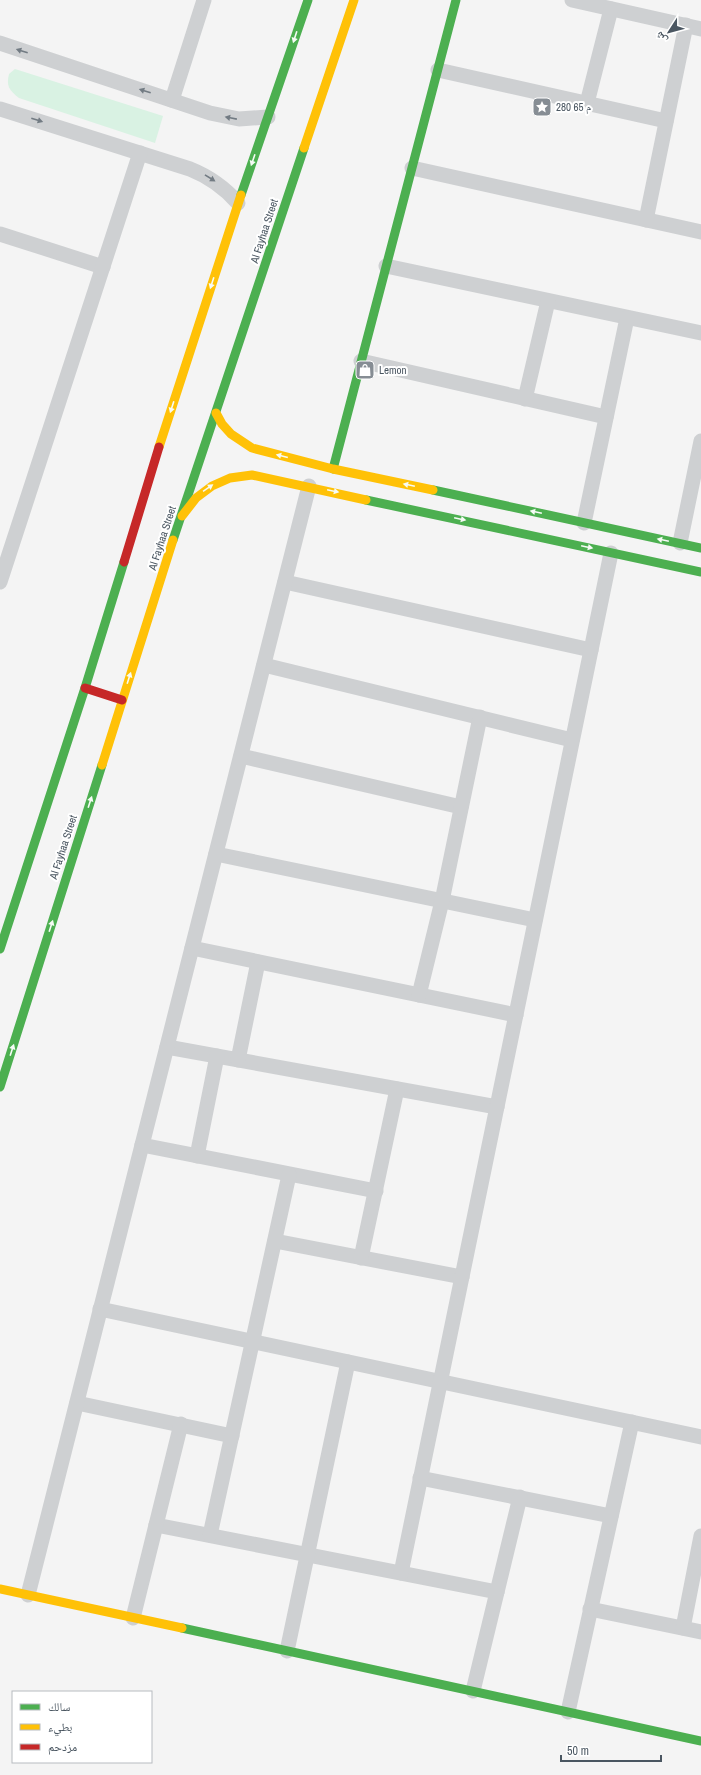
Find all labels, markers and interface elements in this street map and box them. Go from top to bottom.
north arrow [649,12,689,52]
text: ش [652,28,671,47]
one-way arrow [292,31,298,43]
one-way arrow [15,47,27,53]
one-way arrow [139,88,151,94]
place icon: 280 م 65 [531,96,553,118]
place label: 280 م 65 [556,100,592,114]
one-way arrow [225,115,237,121]
one-way arrow [31,118,43,124]
one-way arrow [250,154,256,166]
one-way arrow [205,175,216,182]
street label: Al Fayhaa Street [247,197,281,266]
one-way arrow [209,278,215,290]
shop icon: Lemon [354,359,376,381]
place label: Lemon [379,363,407,377]
one-way arrow [169,401,175,413]
one-way arrow [276,453,288,459]
one-way arrow [403,481,415,487]
one-way arrow [203,484,213,492]
one-way arrow [327,489,340,495]
street label: Al Fayhaa Street [145,504,179,573]
one-way arrow [530,509,542,515]
one-way arrow [454,517,466,523]
one-way arrow [657,536,669,542]
one-way arrow [581,545,593,551]
one-way arrow [127,672,133,684]
one-way arrow [87,796,93,808]
street label: Al Fayhaa Street [46,813,80,882]
one-way arrow [48,919,54,931]
one-way arrow [9,1043,15,1055]
legend [12,1691,152,1763]
text: سالك [48,1699,70,1715]
text: بطيء [48,1719,72,1737]
scale bar [561,1737,661,1763]
text: مزدحم [48,1739,77,1755]
text: 50 m [567,1743,589,1759]

